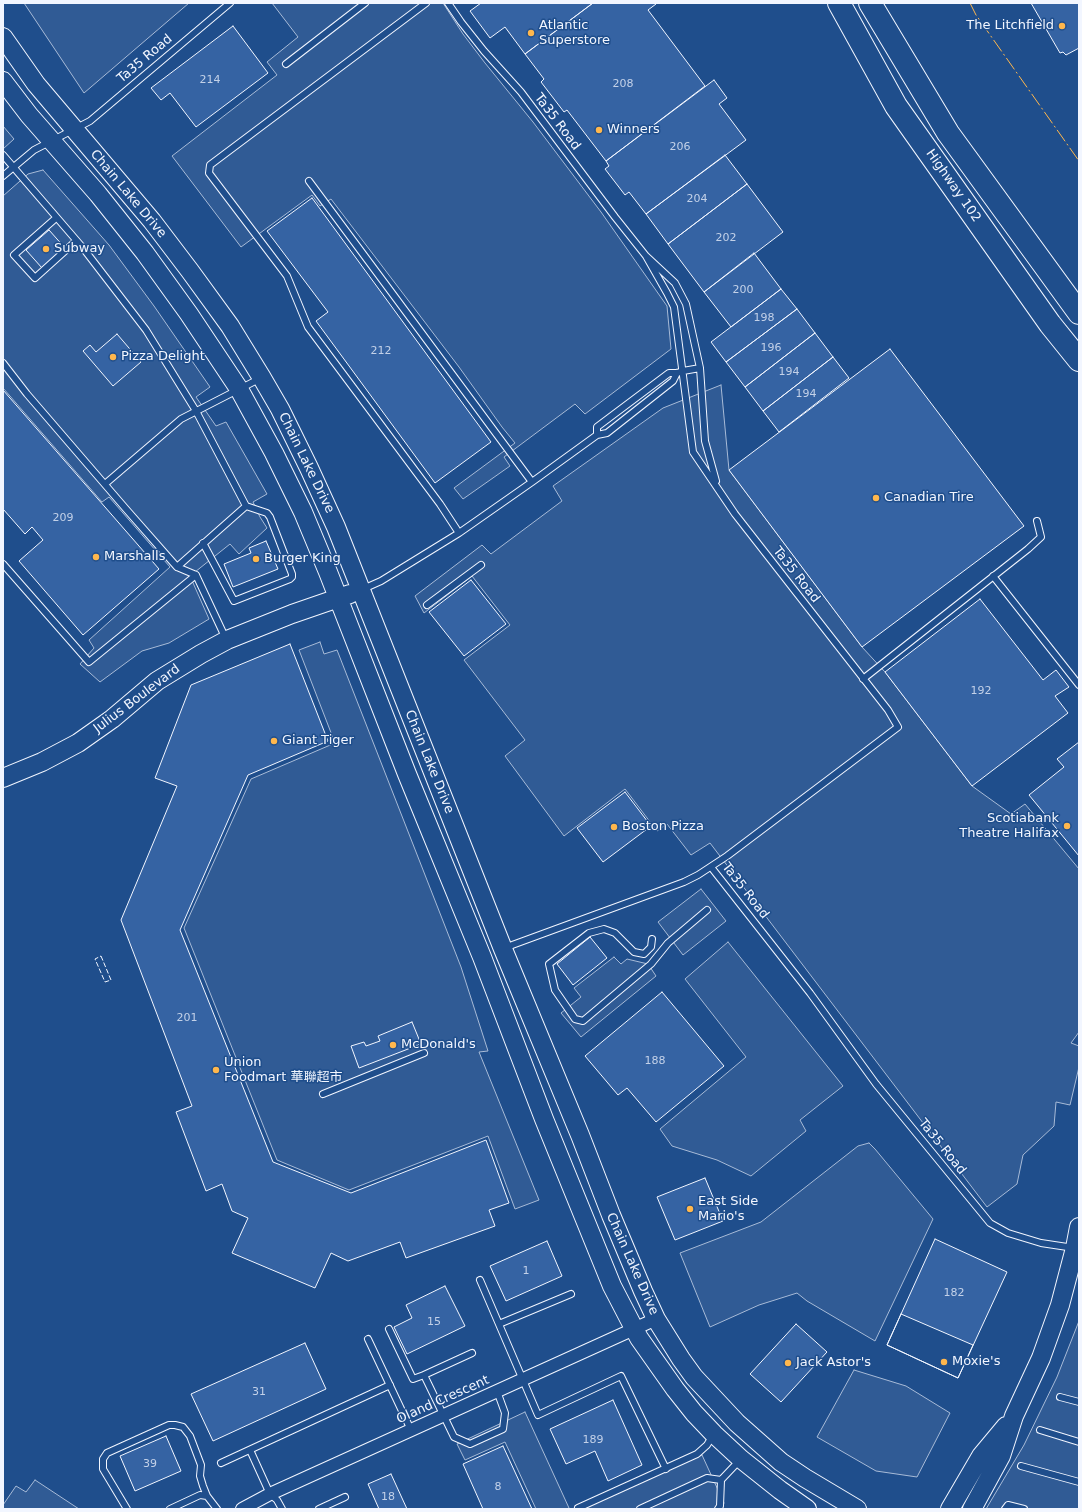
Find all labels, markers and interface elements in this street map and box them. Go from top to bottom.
place label: Atlantic Superstore [539,18,610,49]
place label: The Litchfield [966,18,1054,34]
marker: The Litchfield [1057,21,1067,31]
marker: Atlantic Superstore [526,28,536,38]
street label: Ta35 Road [114,31,176,87]
house number: 214 [200,73,220,87]
house number: 208 [613,77,633,91]
street label: Ta35 Road [531,91,583,153]
place label: Winners [607,122,660,138]
marker: Winners [594,125,604,135]
house number: 206 [670,140,690,154]
street label: Chain Lake Drive [87,147,169,241]
street label: Highway 102 [922,147,984,225]
house number: 204 [687,192,707,206]
house number: 202 [716,231,736,245]
place label: Subway [54,241,105,257]
marker: Subway [41,244,51,254]
house number: 200 [733,283,753,297]
house number: 198 [754,311,774,325]
house number: 196 [761,341,781,355]
house number: 212 [371,344,391,358]
place label: Pizza Delight [121,349,205,365]
marker: Pizza Delight [108,352,118,362]
house number: 194 [779,365,799,379]
house number: 194 [796,387,816,401]
street label: Chain Lake Drive [275,410,337,516]
place label: Canadian Tire [884,490,974,506]
marker: Canadian Tire [871,493,881,503]
house number: 209 [53,511,73,525]
street label: Ta35 Road [769,544,823,606]
place label: Marshalls [104,549,166,565]
place label: Burger King [264,551,341,567]
marker: Marshalls [91,552,101,562]
marker: Burger King [251,554,261,564]
street label: Julius Boulevard [91,661,183,737]
house number: 192 [971,684,991,698]
street label: Chain Lake Drive [401,708,457,816]
place label: Giant Tiger [282,733,354,749]
marker: Giant Tiger [269,736,279,746]
place label: Scotiabank Theatre Halifax [959,811,1059,842]
place label: Boston Pizza [622,819,704,835]
marker: Scotiabank Theatre Halifax [1062,821,1072,831]
marker: Boston Pizza [609,822,619,832]
street label: Ta35 Road [718,860,772,922]
house number: 201 [177,1011,197,1025]
place label: McDonald's [401,1037,476,1053]
marker: McDonald's [388,1040,398,1050]
house number: 188 [645,1054,665,1068]
place label: Union Foodmart 華聯超市 [224,1055,342,1086]
marker: Union Foodmart 華聯超市 [211,1065,221,1075]
street label: Ta35 Road [915,1116,969,1178]
place label: East Side Mario's [698,1194,758,1225]
marker: East Side Mario's [685,1204,695,1214]
street label: Chain Lake Drive [602,1210,662,1318]
house number: 1 [523,1264,529,1278]
house number: 182 [944,1286,964,1300]
house number: 15 [427,1315,441,1329]
place label: Moxie's [952,1354,1000,1370]
place label: Jack Astor's [796,1355,871,1371]
marker: Moxie's [939,1357,949,1367]
marker: Jack Astor's [783,1358,793,1368]
street label: Oland Crescent [394,1373,492,1427]
house number: 31 [252,1385,266,1399]
house number: 189 [583,1433,603,1447]
house number: 39 [143,1457,157,1471]
house number: 8 [495,1480,501,1494]
house number: 18 [381,1490,395,1504]

